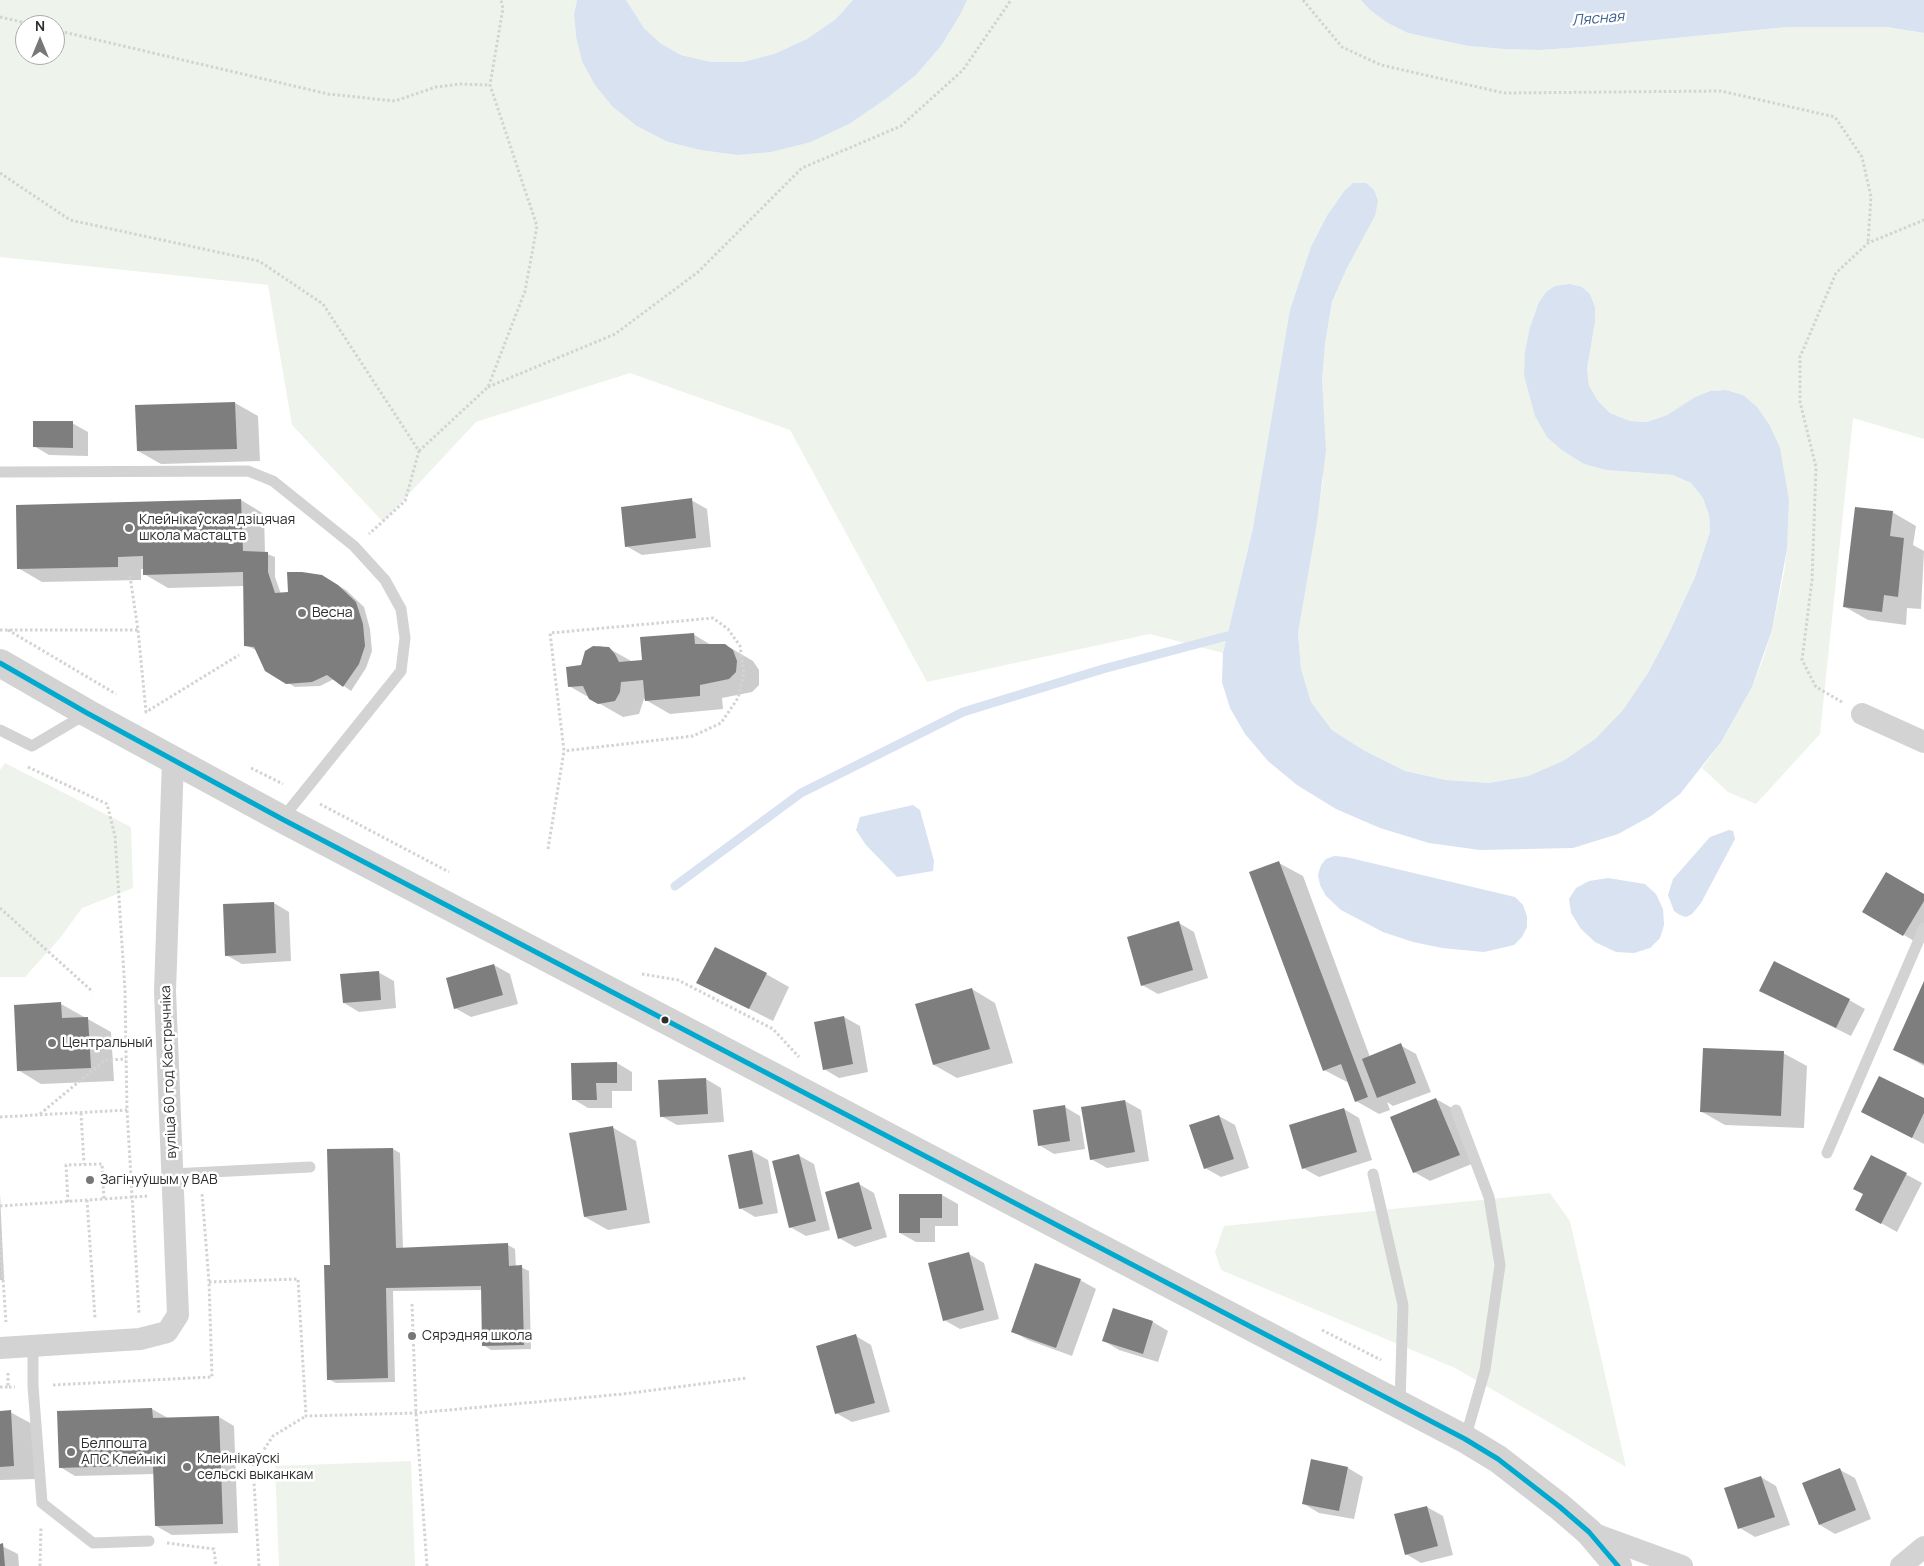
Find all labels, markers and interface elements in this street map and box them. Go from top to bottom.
water label: Лясная [1571,8,1625,30]
north arrow [15,15,65,65]
text: N [35,16,45,35]
place label: Клейнікаўская дзіцячая школа мастацтв [139,512,295,544]
marker: Клейнікаўская дзіцячая школа мастацтв [123,522,135,534]
place label: Весна [312,605,353,621]
marker: Весна [296,607,308,619]
street label: вуліца 60 год Кастрычніка [158,985,180,1159]
unlabelled marker [660,1015,670,1025]
place label: Центральный [62,1035,153,1051]
marker: Центральный [46,1037,58,1049]
place label: Загінуўшым у ВАВ [100,1172,218,1188]
marker: Загінуўшым у ВАВ [84,1174,96,1186]
place label: Сярэдняя школа [422,1328,532,1344]
marker: Сярэдняя школа [406,1330,418,1342]
place label: Белпошта АПС Клейнікі [81,1436,166,1468]
marker: Белпошта АПС Клейнікі [65,1446,77,1458]
place label: Клейнікаўскі сельскі выканкам [197,1451,314,1484]
marker: Клейнікаўскі сельскі выканкам [181,1461,193,1473]

